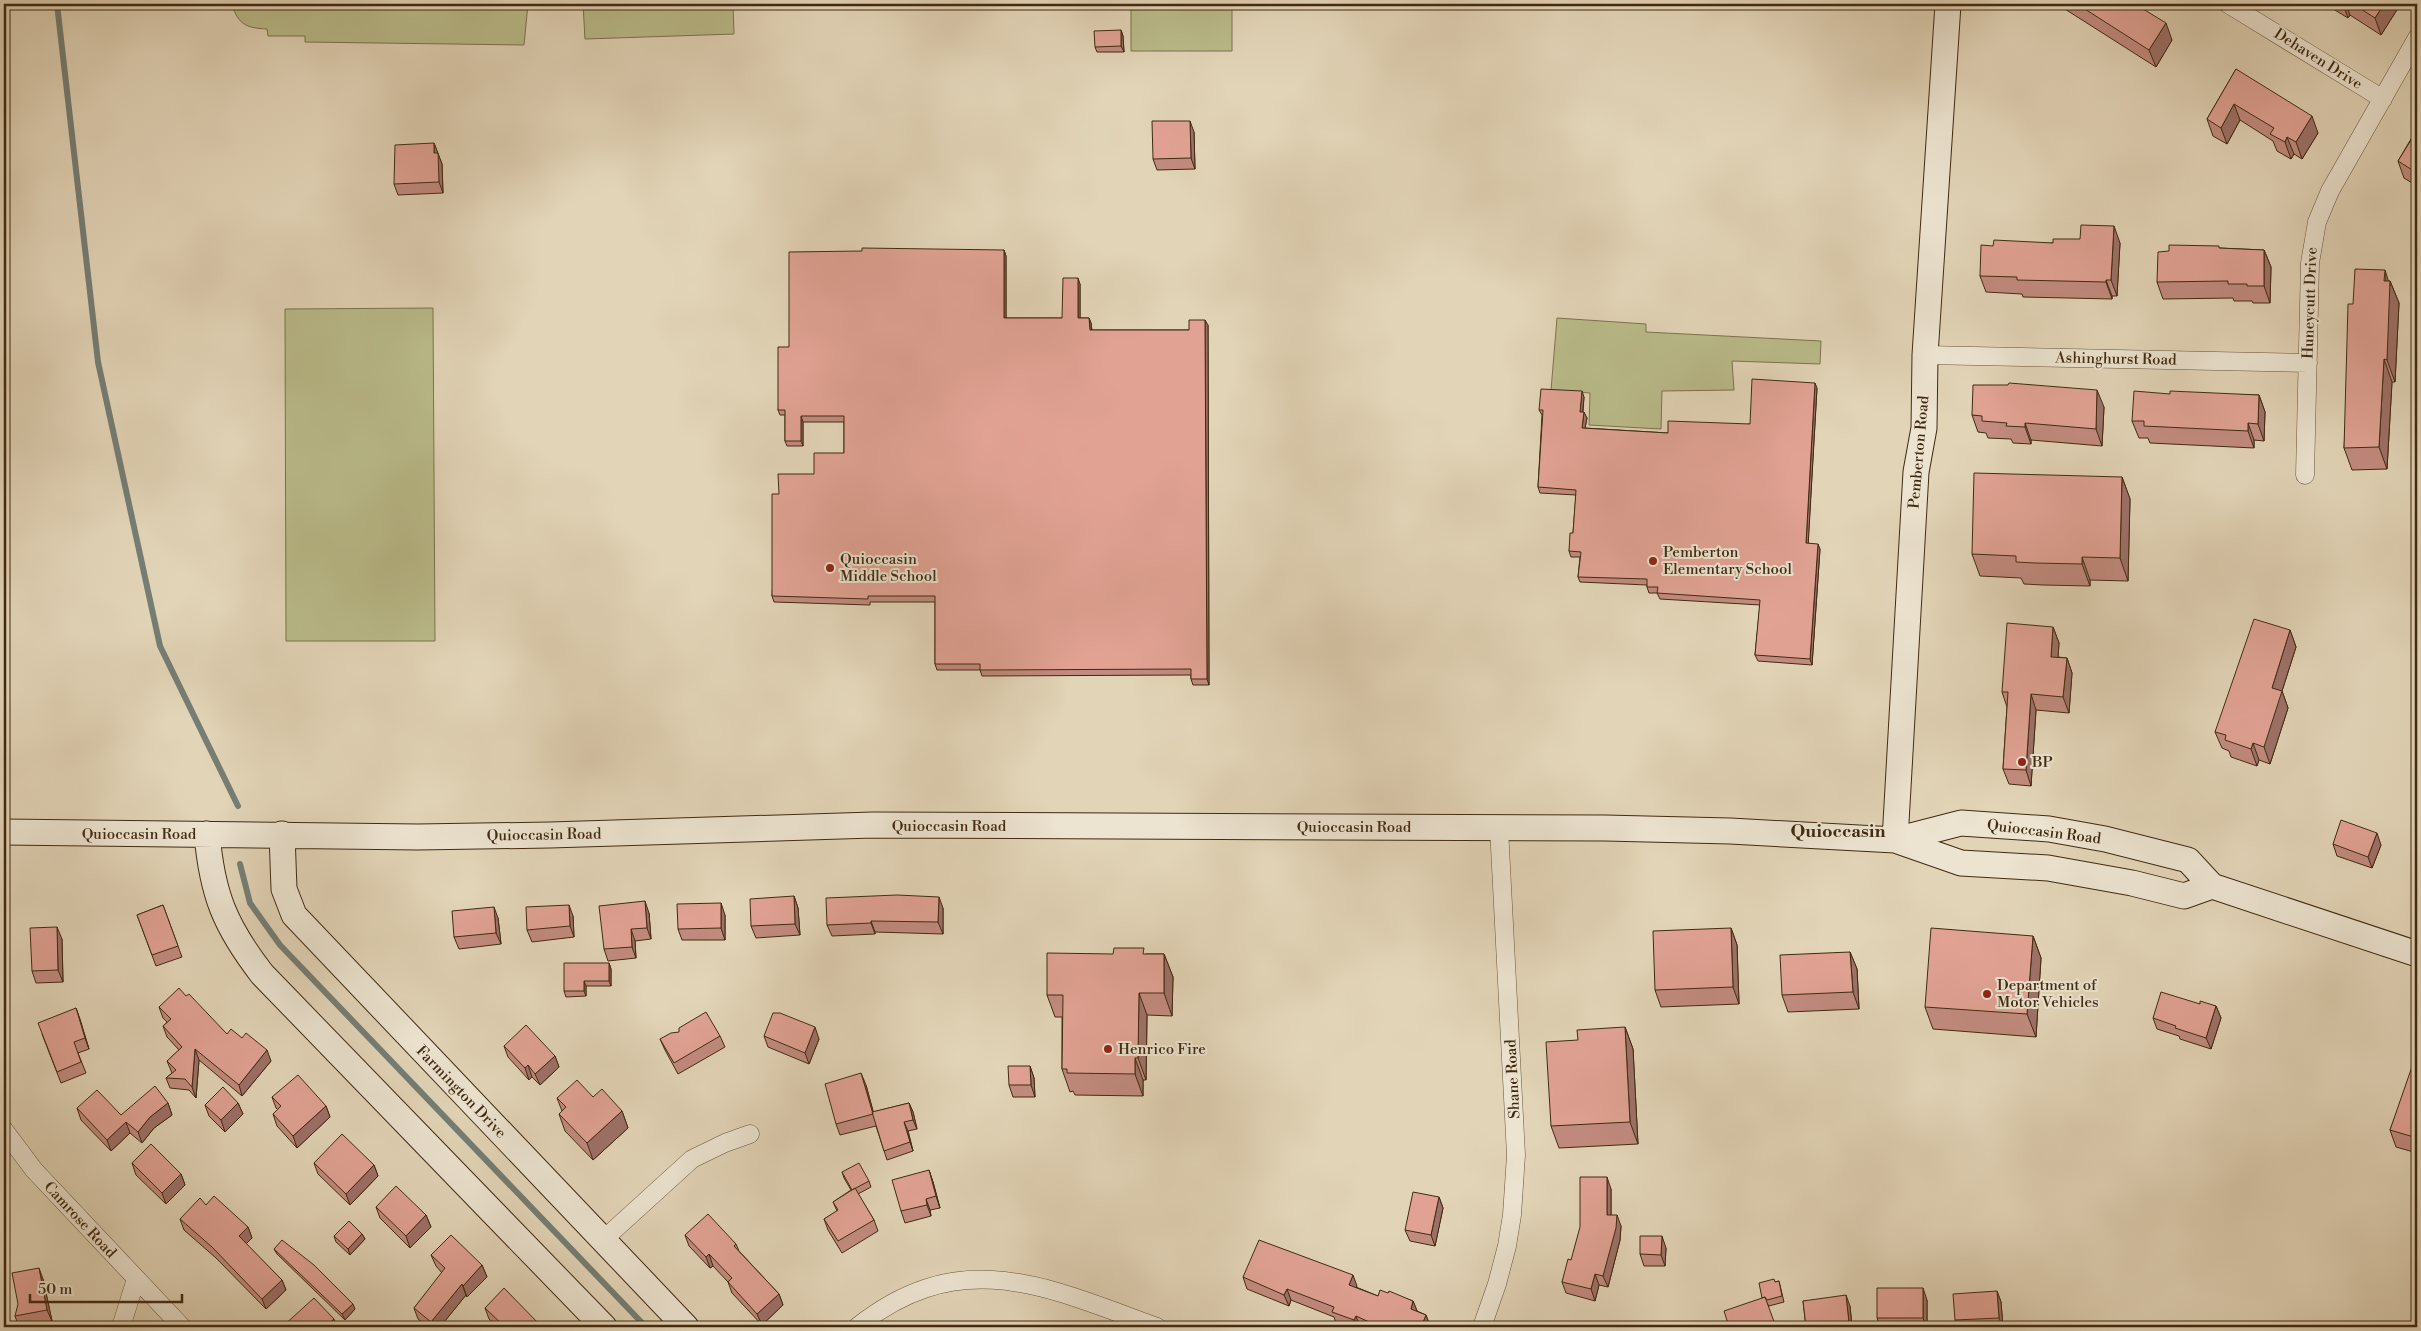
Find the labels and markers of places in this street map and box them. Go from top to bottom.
place label: Pemberton Elementary School [1663,543,1792,579]
place label: Quioccasin Middle School [840,550,937,586]
marker: Pemberton Elementary School [1647,555,1659,567]
marker: Quioccasin Middle School [824,562,836,574]
place label: BP [2031,753,2053,772]
marker: BP [2016,756,2028,768]
place label: Department of Motor Vehicles [1997,976,2099,1012]
marker: Department of Motor Vehicles [1981,988,1993,1000]
place label: Henrico Fire [1118,1040,1206,1059]
marker: Henrico Fire [1102,1043,1114,1055]

